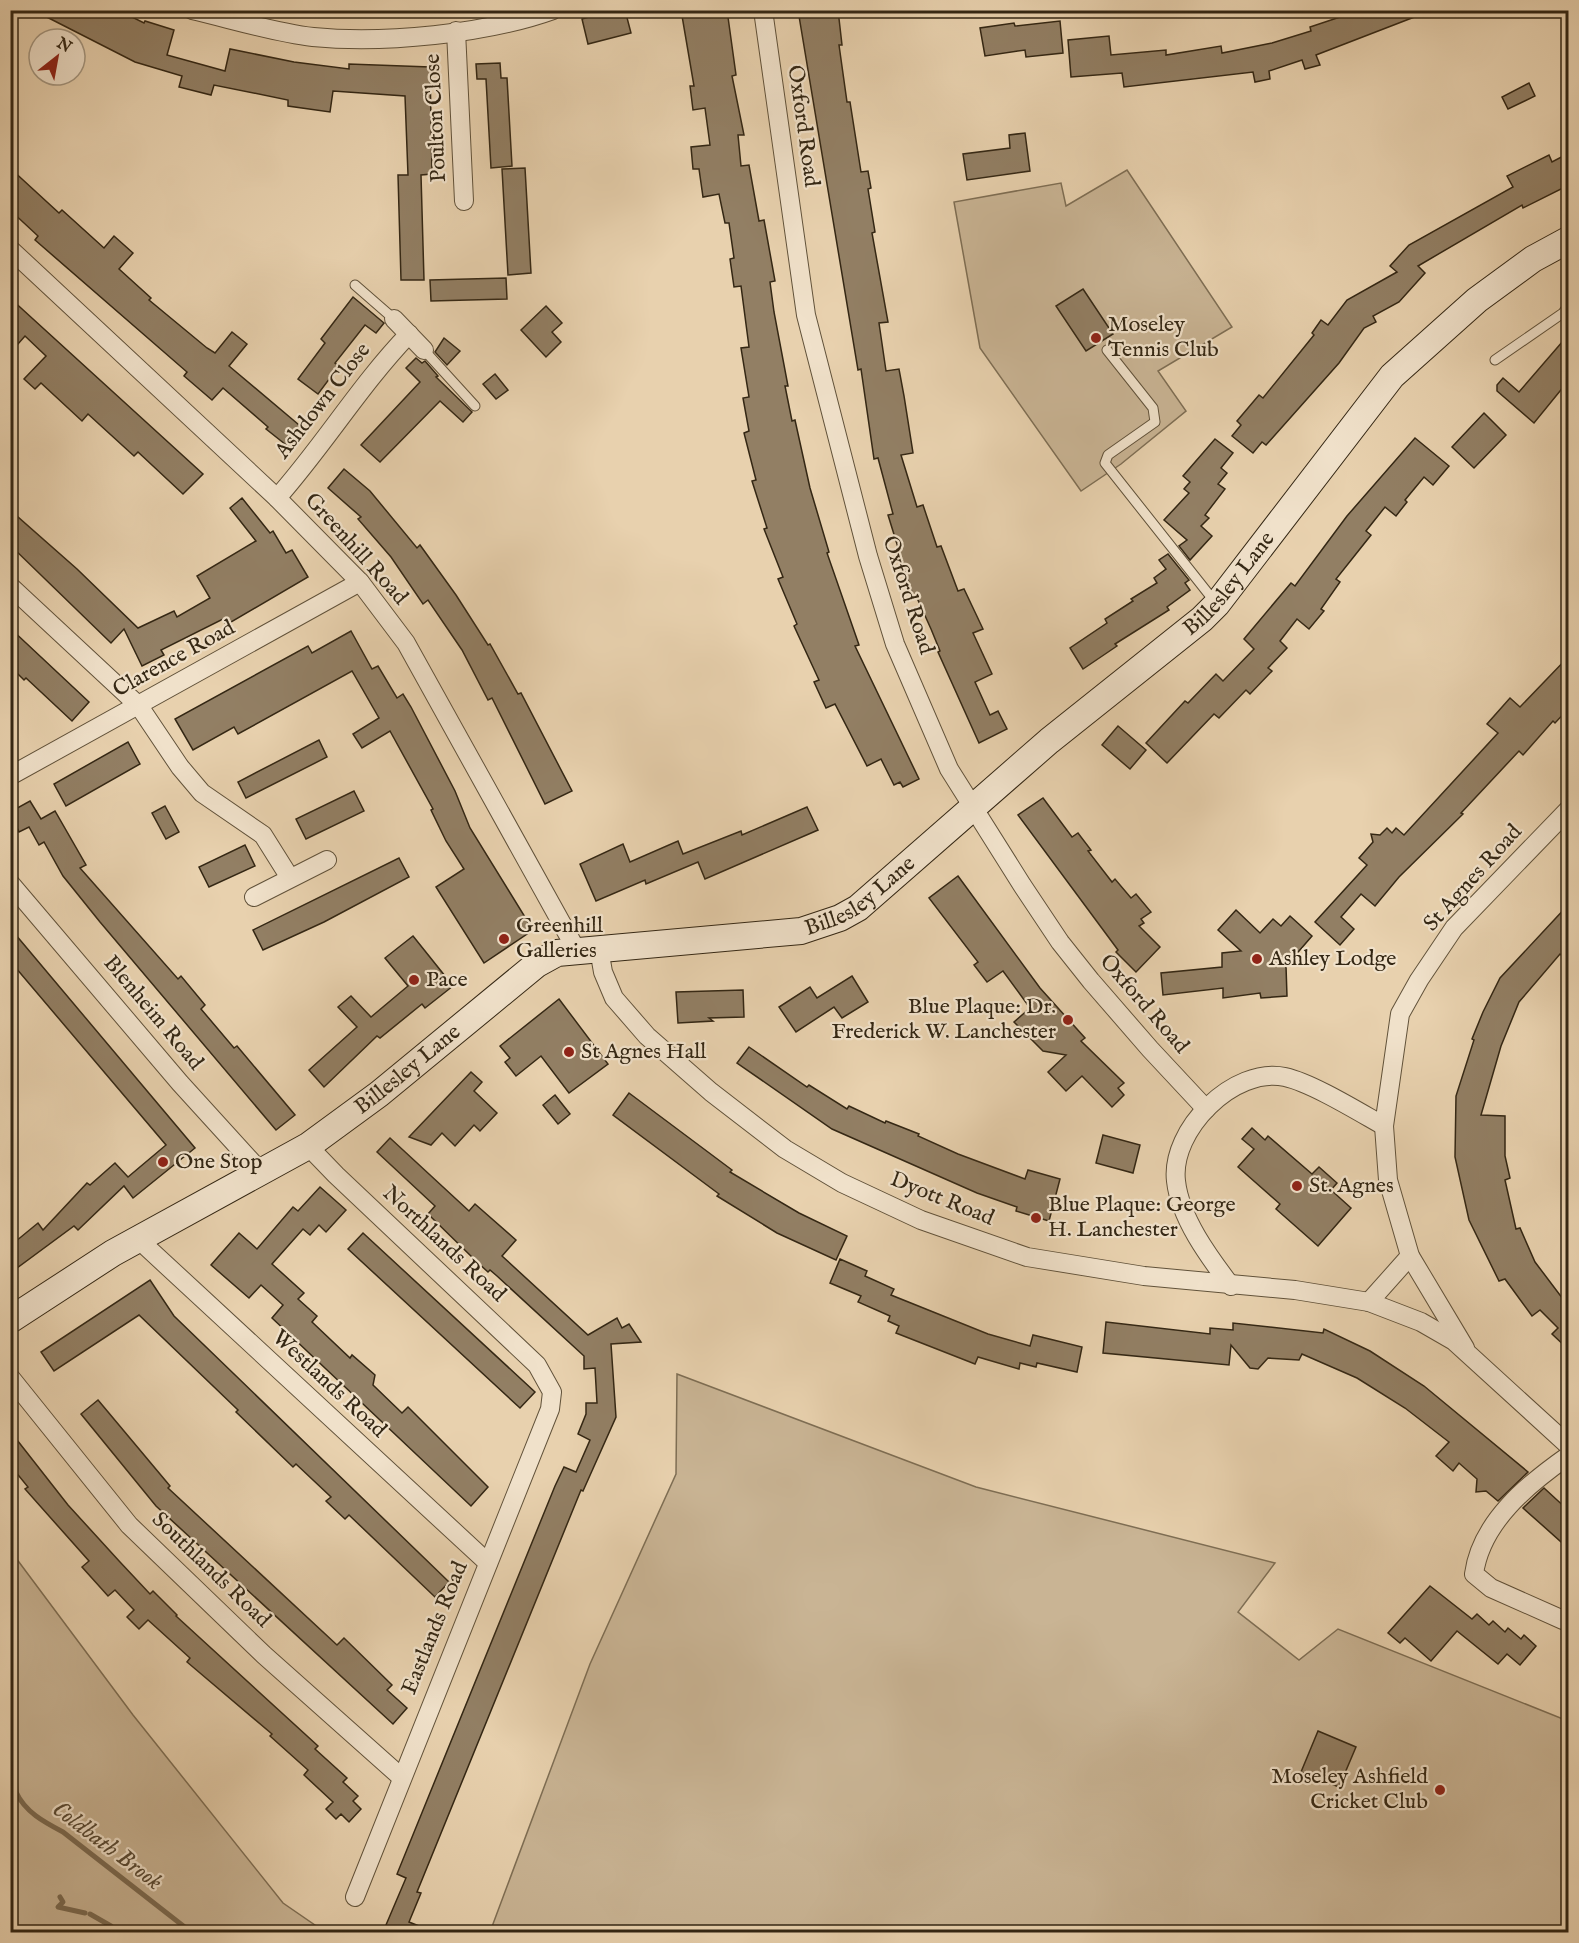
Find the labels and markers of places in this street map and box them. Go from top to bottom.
place label: Moseley Tennis Club [1108,311,1219,364]
marker: Moseley Tennis Club [1089,331,1103,345]
place label: Greenhill Galleries [516,912,603,965]
marker: Greenhill Galleries [497,932,511,946]
place label: Ashley Lodge [1268,945,1396,973]
marker: Ashley Lodge [1250,952,1264,966]
place label: Pace [426,966,468,994]
marker: Pace [407,973,421,987]
place label: Blue Plaque: Dr. Frederick W. Lanchester [832,993,1056,1046]
marker: Blue Plaque: Dr. Frederick W. Lanchester [1061,1013,1075,1027]
place label: St Agnes Hall [581,1038,706,1066]
marker: St Agnes Hall [562,1045,576,1059]
place label: One Stop [175,1148,262,1176]
marker: One Stop [156,1155,170,1169]
place label: St. Agnes [1309,1172,1394,1200]
marker: St. Agnes [1290,1179,1304,1193]
place label: Blue Plaque: George H. Lanchester [1048,1191,1236,1244]
marker: Blue Plaque: George H. Lanchester [1029,1211,1043,1225]
place label: Moseley Ashfield Cricket Club [1271,1763,1428,1816]
marker: Moseley Ashfield Cricket Club [1433,1783,1447,1797]

